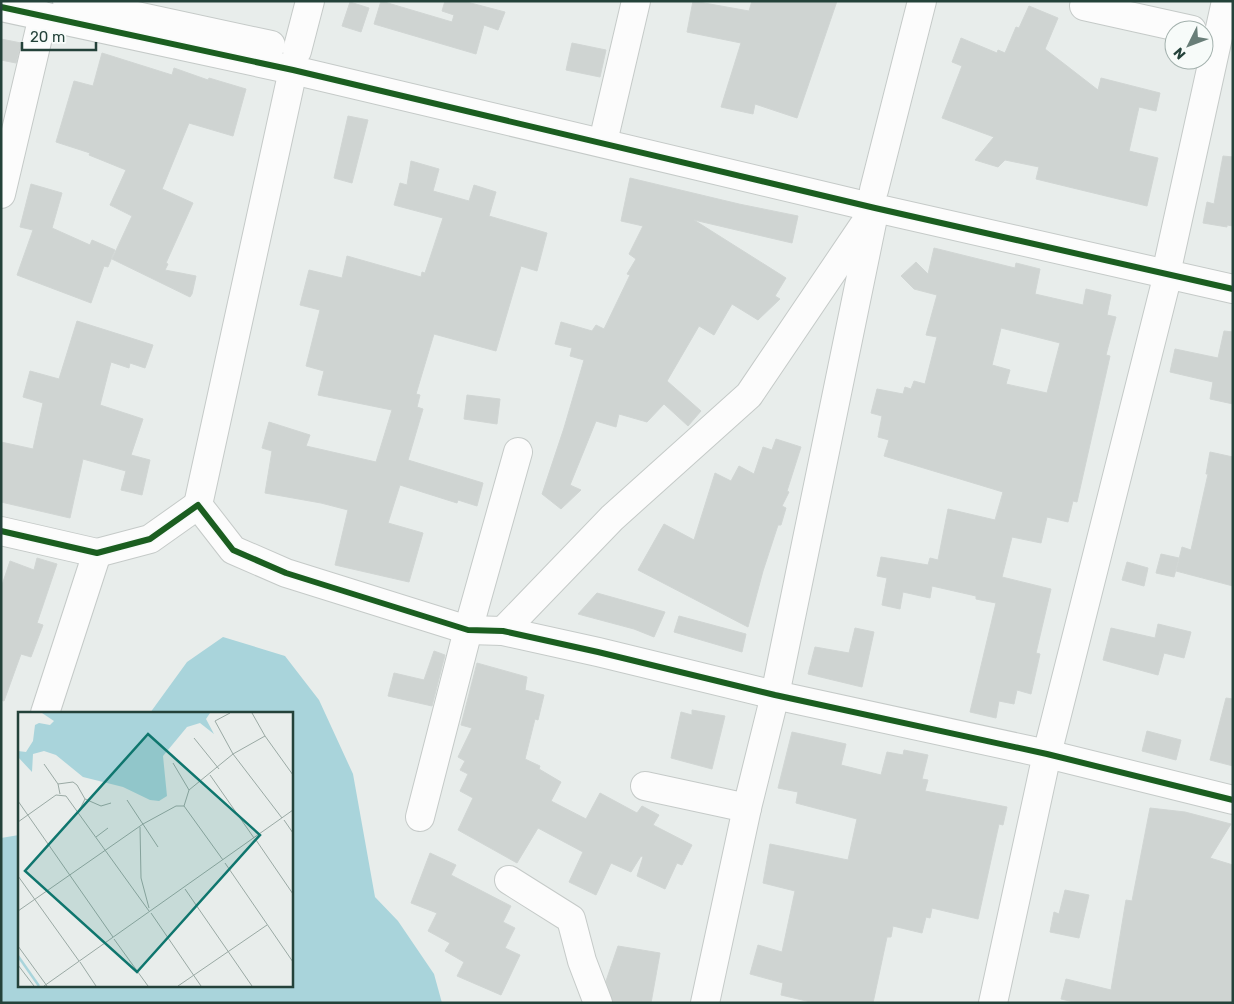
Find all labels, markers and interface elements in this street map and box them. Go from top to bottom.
scale bar [22,20,96,52]
north arrow [1164,20,1214,70]
text: 20 m [30,28,65,46]
text: N [1170,44,1189,63]
inset map [18,712,292,986]

